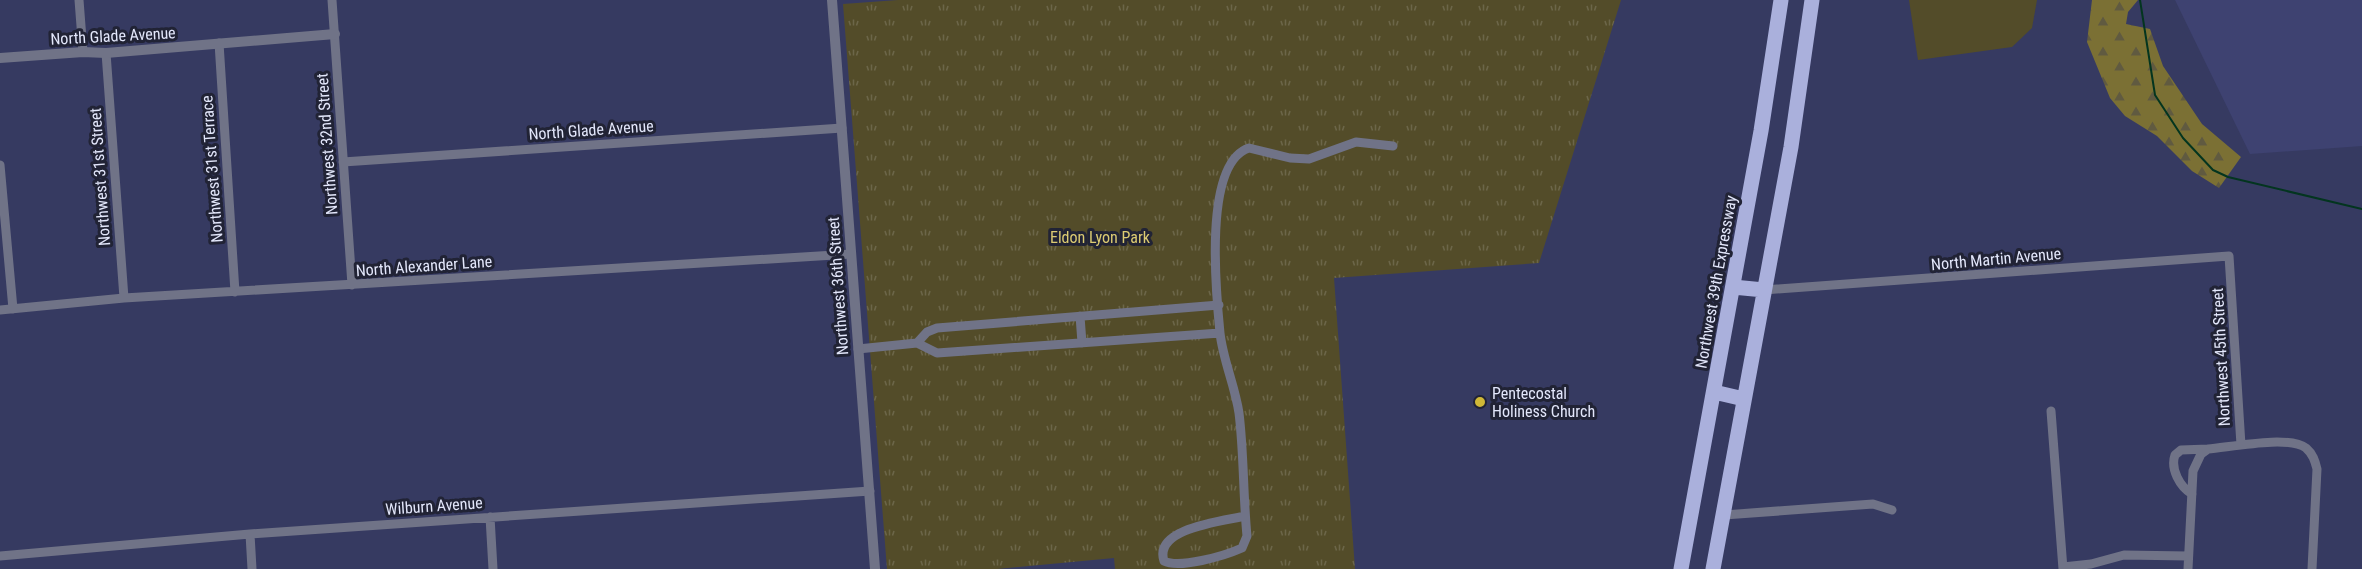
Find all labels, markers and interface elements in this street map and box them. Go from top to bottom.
street label: North Glade Avenue [50,23,176,49]
street label: Northwest 32nd Street [313,72,341,215]
street label: Northwest 31st Terrace [197,95,227,243]
street label: Northwest 31st Street [86,107,114,247]
street label: North Glade Avenue [528,116,654,144]
street label: Northwest 39th Expressway [1691,194,1741,370]
street label: Northwest 36th Street [824,216,852,356]
park label: Eldon Lyon Park [1050,228,1151,247]
street label: North Martin Avenue [1930,244,2062,274]
street label: North Alexander Lane [355,252,493,280]
street label: Northwest 45th Street [2208,287,2234,427]
place label: Pentecostal Holiness Church [1492,384,1595,421]
marker: Pentecostal Holiness Church [1473,395,1487,409]
street label: Wilburn Avenue [385,493,483,519]

